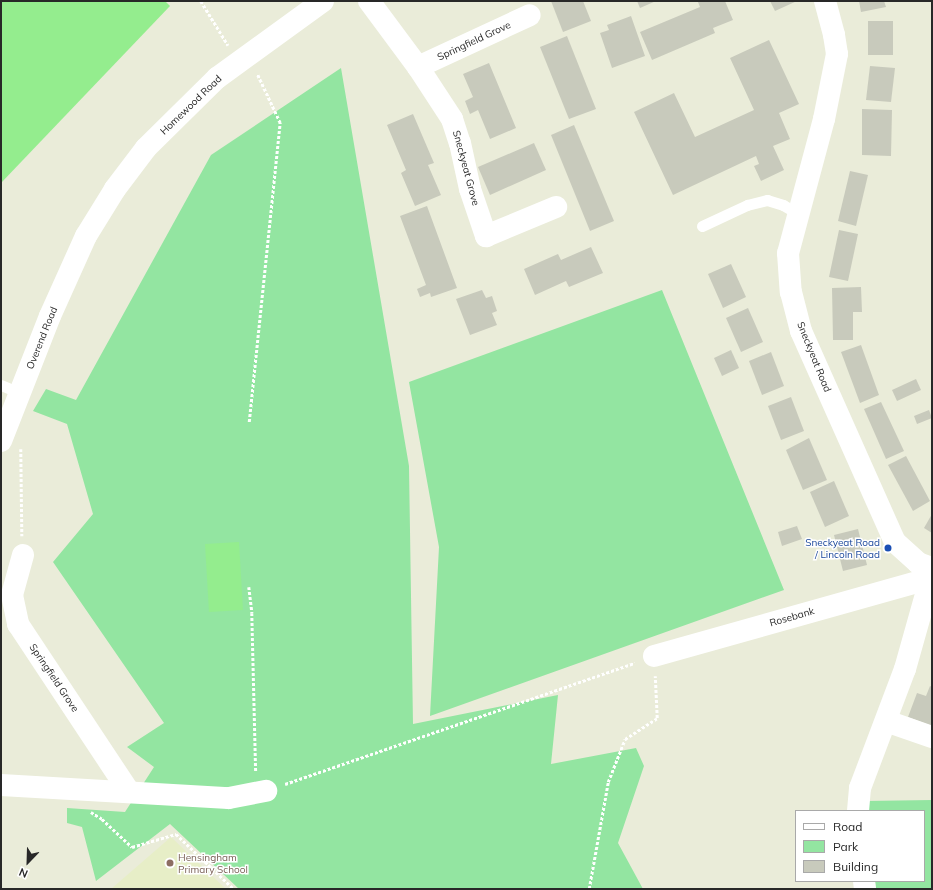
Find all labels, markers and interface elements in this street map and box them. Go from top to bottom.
street label: Springfield Grove [435,19,513,63]
street label: Homewood Road [158,73,224,137]
street label: Sneckyeat Grove [450,129,482,207]
street label: Overend Road [24,305,60,371]
street label: Sneckyeat Road [794,320,834,394]
place label: Sneckyeat Road / Lincoln Road [805,536,880,560]
marker: Sneckyeat Road / Lincoln Road [883,543,893,553]
street label: Rosebank [768,605,816,629]
street label: Springfield Grove [27,642,81,714]
legend [795,810,925,882]
text: Road [833,819,862,834]
text: Park [833,839,858,854]
north arrow [8,842,48,882]
place label: Hensingham Primary School [178,851,248,874]
marker: Hensingham Primary School [165,858,175,868]
text: Building [833,859,878,874]
text: N [17,865,30,881]

